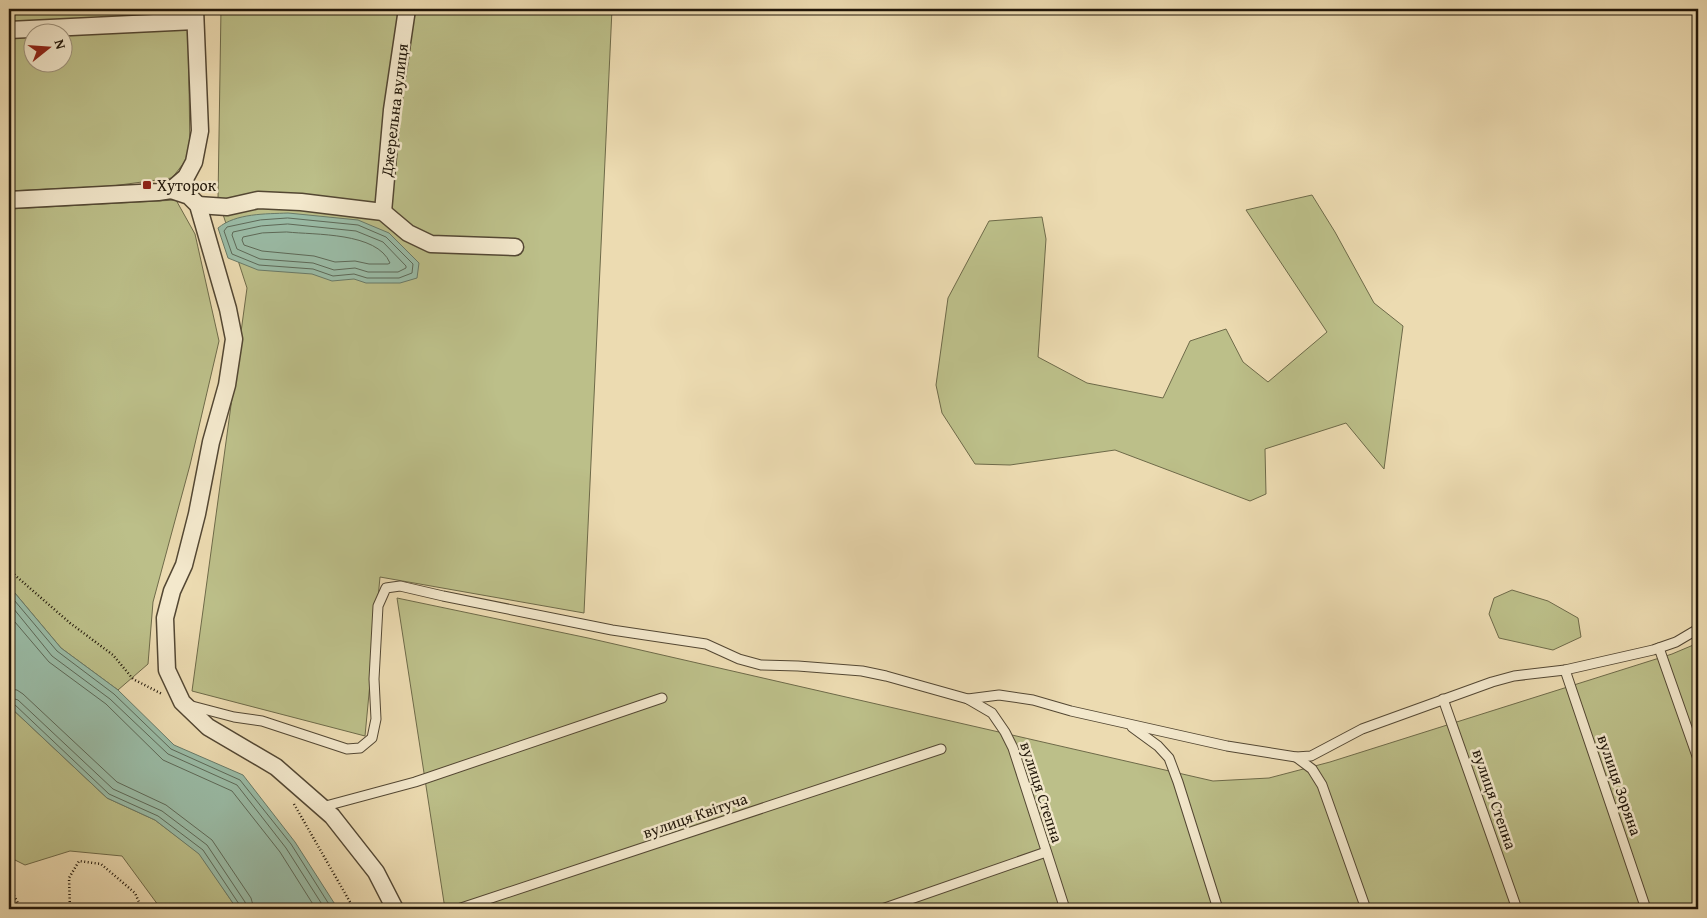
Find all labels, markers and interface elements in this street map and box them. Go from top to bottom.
north arrow [22,22,72,72]
text: N [50,37,72,52]
street label: Джерельна вулиця [374,42,414,179]
place label: Хуторок [157,173,217,197]
marker: Хуторок [141,179,153,191]
street label: вулиця Зоряна [1592,731,1649,839]
street label: вулиця Степна [1014,738,1070,846]
street label: вулиця Степна [1467,746,1524,853]
street label: вулиця Квітуча [639,786,751,844]

